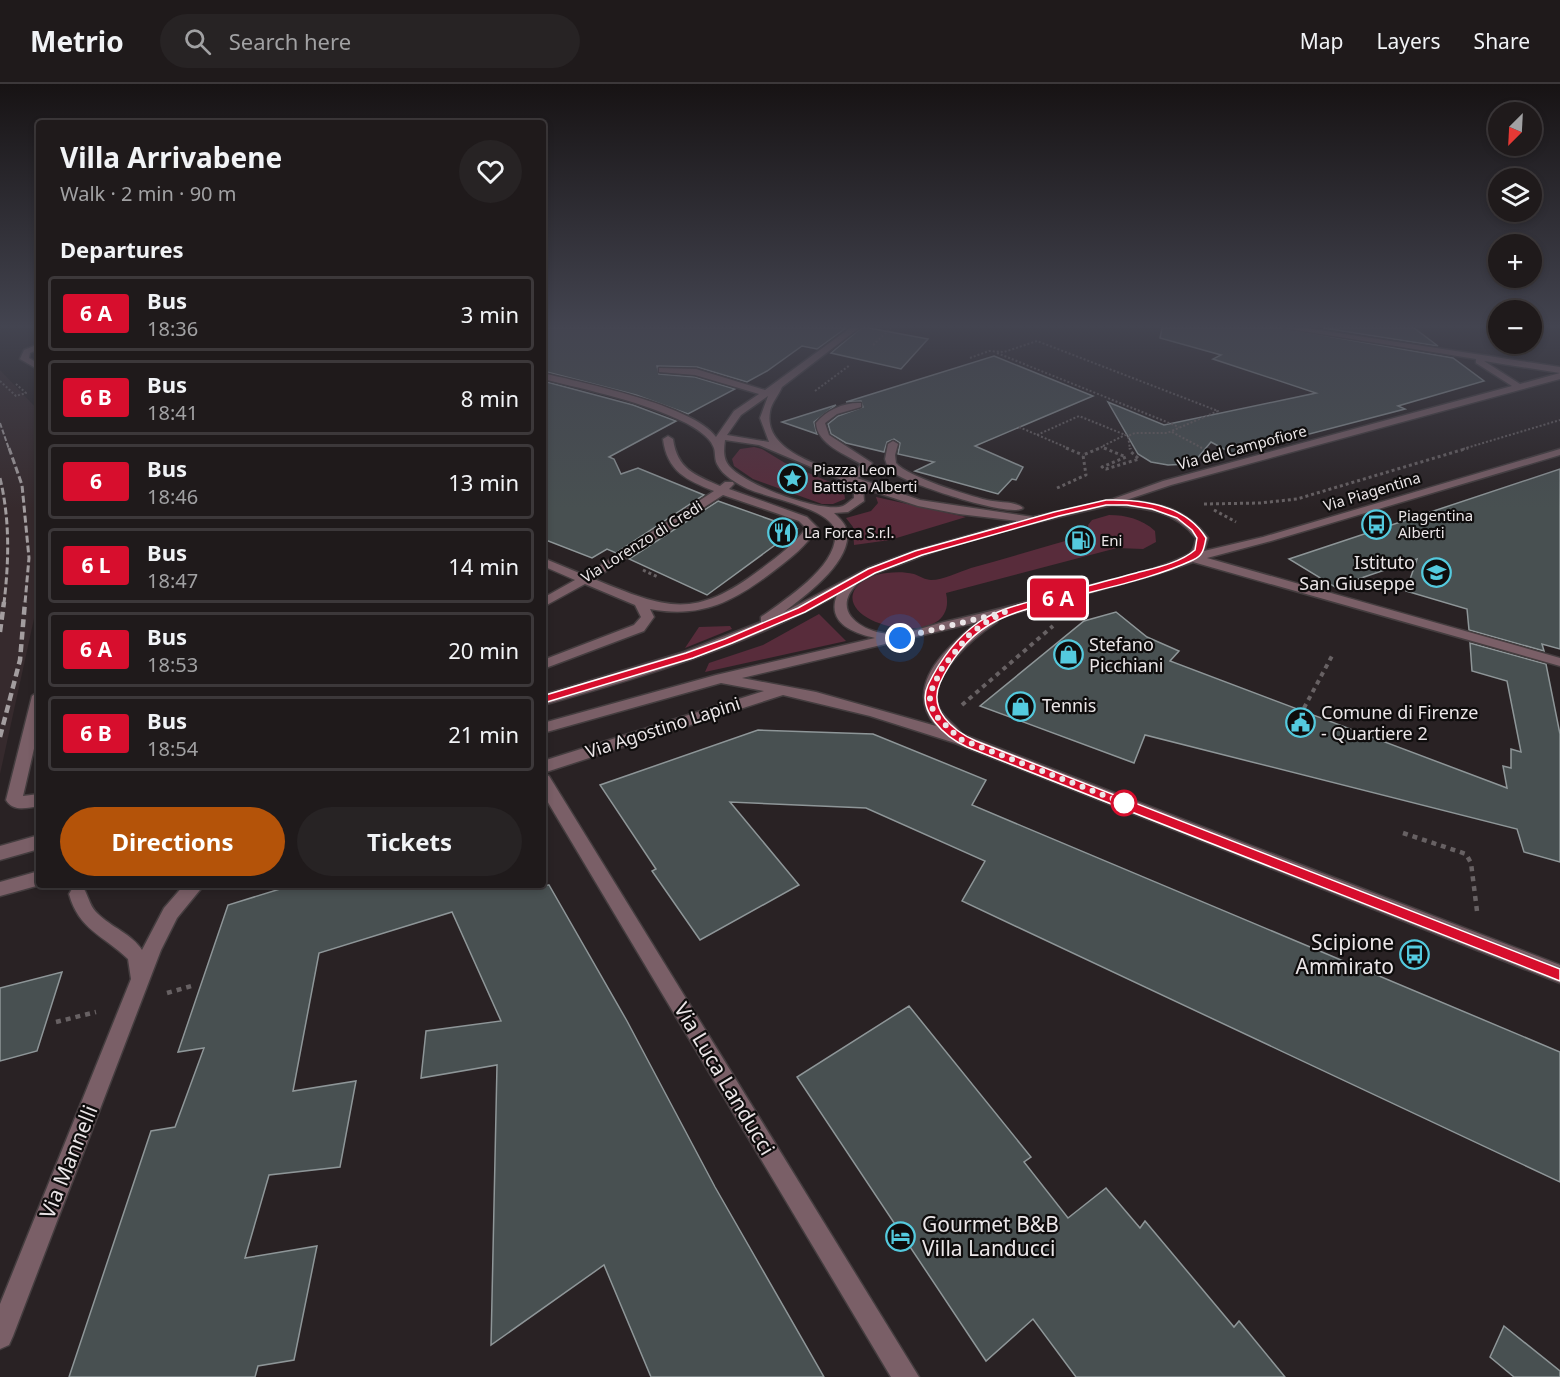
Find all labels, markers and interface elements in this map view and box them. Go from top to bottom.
search box [160,14,580,68]
text: Metrio [30,22,124,60]
icon: search [181,25,214,58]
text: Search here [229,26,351,56]
text: Map [1300,27,1344,55]
text: Layers [1377,27,1441,55]
text: Share [1474,27,1530,55]
north arrow [1488,102,1542,156]
map controls [1488,102,1542,354]
text: Villa Arrivabene [60,138,282,176]
button: heart [459,140,522,203]
button: layers [1488,168,1542,222]
text: Walk · 2 min · 90 m [60,180,236,207]
text: Departures [60,234,184,264]
button: + [1488,234,1542,288]
text: Bus [147,285,187,315]
text: 6 A [80,299,112,327]
text: 3 min [461,299,519,329]
button: − [1488,300,1542,354]
text: 18:36 [147,315,198,342]
text: Bus [147,369,187,399]
text: 6 B [80,383,112,411]
text: 8 min [461,383,519,413]
text: 18:41 [147,399,198,426]
street label: Via del Campofiore [1175,420,1309,474]
text: Bus [147,453,187,483]
place label: Piazza Leon Battista Alberti [813,459,917,496]
place icon: Piazza Leon Battista Alberti [776,463,808,495]
text: 6 [90,467,102,495]
text: 13 min [448,467,519,497]
street label: Via Piagentina [1321,467,1423,515]
text: 18:46 [147,483,198,510]
street label: Via Lorenzo di Credi [577,496,706,587]
place label: Piagentina Alberti [1398,505,1473,542]
bus stop icon: Piagentina Alberti [1361,509,1393,541]
restaurant icon: La Forca S.r.l. [767,517,799,549]
place label: La Forca S.r.l. [804,522,894,542]
fuel station icon: Eni [1064,525,1096,557]
place label: Eni [1101,530,1122,550]
text: Bus [147,537,187,567]
place label: Istituto San Giuseppe [1299,550,1415,595]
text: 6 L [81,551,111,579]
text: 14 min [448,551,519,581]
school or university icon: Istituto San Giuseppe [1420,557,1452,589]
text: 18:47 [147,567,198,594]
line badge: 6 A [1024,578,1092,618]
text: 6 A [1042,584,1074,612]
text: Bus [147,621,187,651]
your location [885,623,915,653]
place label: Stefano Picchiani [1089,632,1163,677]
text: 6 A [80,635,112,663]
text: 20 min [448,635,519,665]
shop icon: Stefano Picchiani [1052,639,1084,671]
text: 18:53 [147,651,198,678]
shop icon: Tennis [1005,690,1037,722]
street label: Via Agostino Lapini [582,691,743,763]
place label: Tennis [1042,693,1096,717]
place label: Comune di Firenze - Quartiere 2 [1321,700,1479,745]
text: Bus [147,705,187,735]
public building icon: Comune di Firenze - Quartiere 2 [1284,707,1316,739]
text: 6 B [80,719,112,747]
text: 21 min [448,719,519,749]
text: 18:54 [147,735,198,762]
unlabelled marker [1111,790,1137,816]
button: Directions [60,807,285,876]
button: Tickets [297,807,522,876]
place label: Scipione Ammirato [1296,928,1394,980]
bus stop icon: Scipione Ammirato [1399,939,1431,971]
street label: Via Luca Landucci [668,997,782,1160]
street label: Via Mannelli [33,1101,104,1223]
place label: Gourmet B&B Villa Landucci [922,1210,1059,1262]
hotel icon: Gourmet B&B Villa Landucci [885,1221,917,1253]

